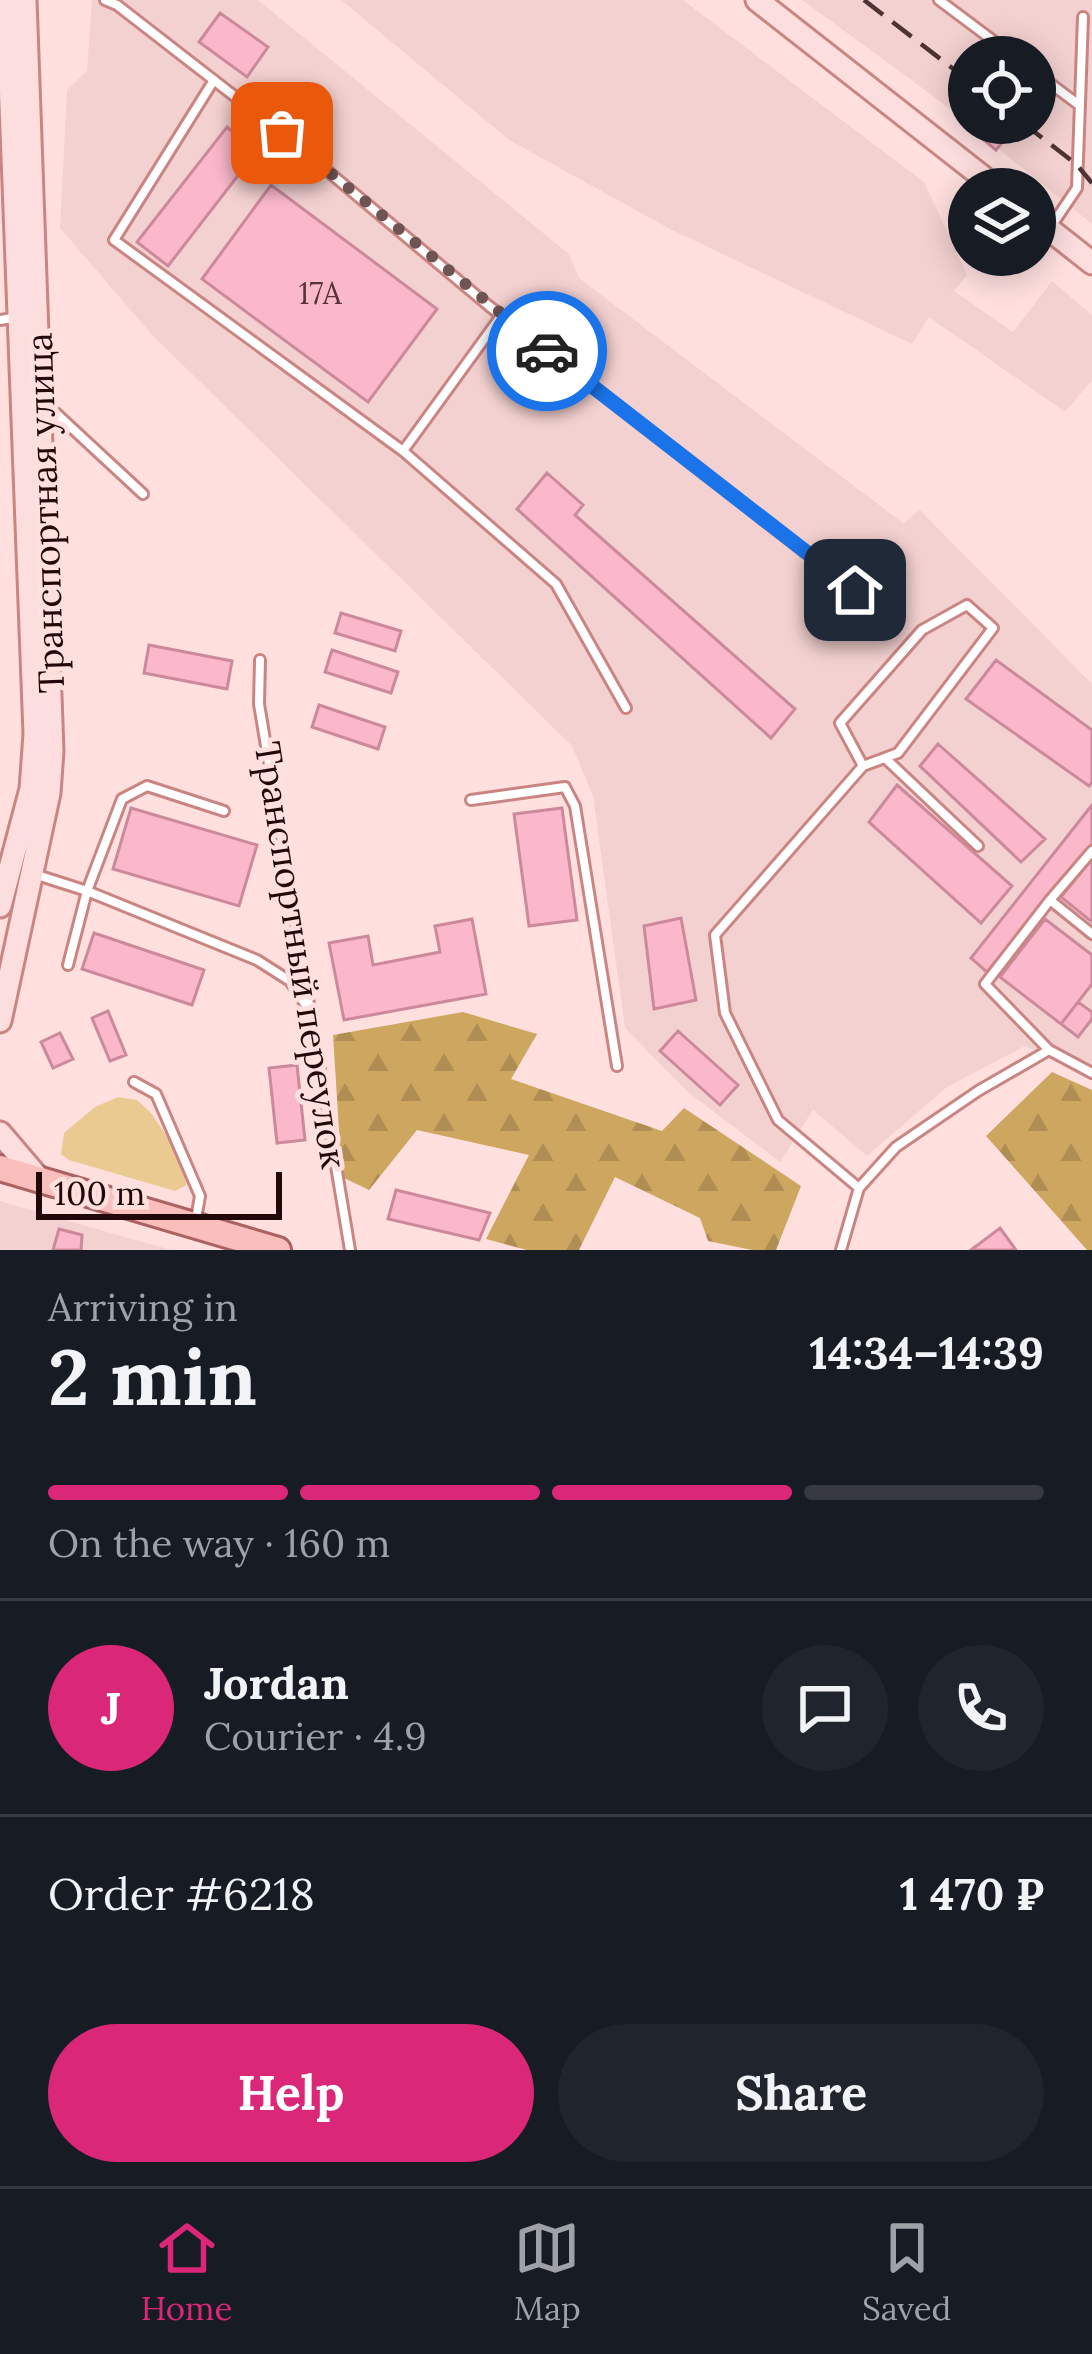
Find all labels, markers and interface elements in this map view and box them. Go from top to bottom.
map controls [948,36,1056,276]
button: locate [948,36,1056,144]
pin [231,82,333,184]
icon: bag [249,100,315,166]
button: layers [948,168,1056,276]
house number: 17А [299,274,343,312]
courier [487,291,607,411]
icon: car [514,318,580,384]
street label: Транспортная улица [16,332,74,694]
pin [804,539,906,641]
icon: home [822,557,888,623]
street label: Транспортный переулок [245,738,358,1172]
scale bar [36,1166,282,1219]
text: 100 m [54,1172,145,1214]
text: Arriving in [48,1282,238,1332]
text: 14:34–14:39 [809,1324,1044,1381]
text: 2 min [48,1327,257,1426]
text: On the way · 160 m [48,1518,390,1568]
button: chat [762,1645,888,1771]
button: phone [918,1645,1044,1771]
text: Jordan [204,1654,349,1711]
text: J [101,1679,121,1736]
text: Courier · 4.9 [204,1711,427,1761]
text: Order #6218 [48,1865,315,1922]
text: 1 470 ₽ [900,1865,1044,1922]
button: Help [48,2024,534,2162]
button: Share [558,2024,1044,2162]
tab: Home [141,2215,232,2329]
tab: Map [514,2215,581,2329]
tab: Saved [862,2215,951,2329]

